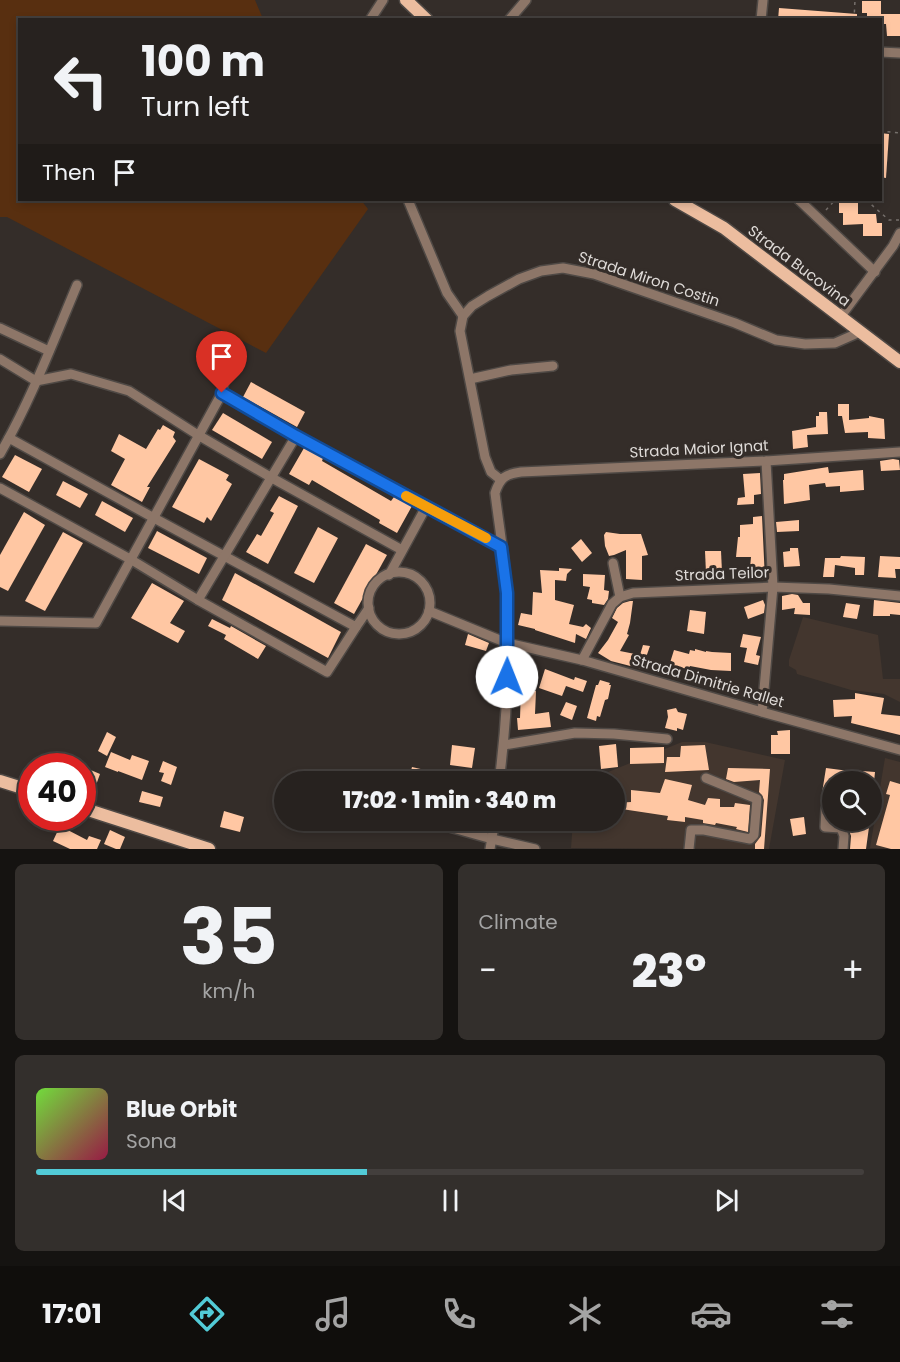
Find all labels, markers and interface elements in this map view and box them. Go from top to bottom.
text: 100 m [141,32,265,91]
icon: left [42,42,120,120]
text: Turn left [141,88,250,125]
icon: arrive [108,156,141,189]
text: Then [42,157,96,188]
street label: Strada Bucovina [744,220,855,311]
street label: Strada Miron Costin [576,246,723,311]
pin [196,331,247,393]
icon: arrive [205,340,238,373]
street label: Strada Maior Ignat [629,434,769,463]
street label: Strada Teilor [675,561,770,586]
position arrow [475,645,539,709]
street label: Strada Dimitrie Rallet [630,649,787,712]
speed limit sign: 40 [18,753,96,831]
map controls [822,771,882,831]
button: search [822,771,882,831]
text: 17:02 · 1 min · 340 m [343,785,556,816]
text: 35 [180,882,278,991]
text: Climate [479,908,558,936]
text: 23° [632,940,706,1003]
text: − [479,947,497,994]
text: + [841,947,864,994]
text: km/h [202,977,255,1005]
text: Blue Orbit [126,1094,237,1125]
text: Sona [126,1127,177,1155]
icon: previous [158,1184,191,1217]
icon: pause [434,1184,467,1217]
icon: next [710,1184,743,1217]
icon: directions [186,1293,228,1335]
icon: music [312,1293,354,1335]
icon: phone [438,1293,480,1335]
icon: climate [564,1293,606,1335]
icon: car [690,1293,732,1335]
icon: filters [816,1293,858,1335]
text: 17:01 [42,1295,102,1332]

